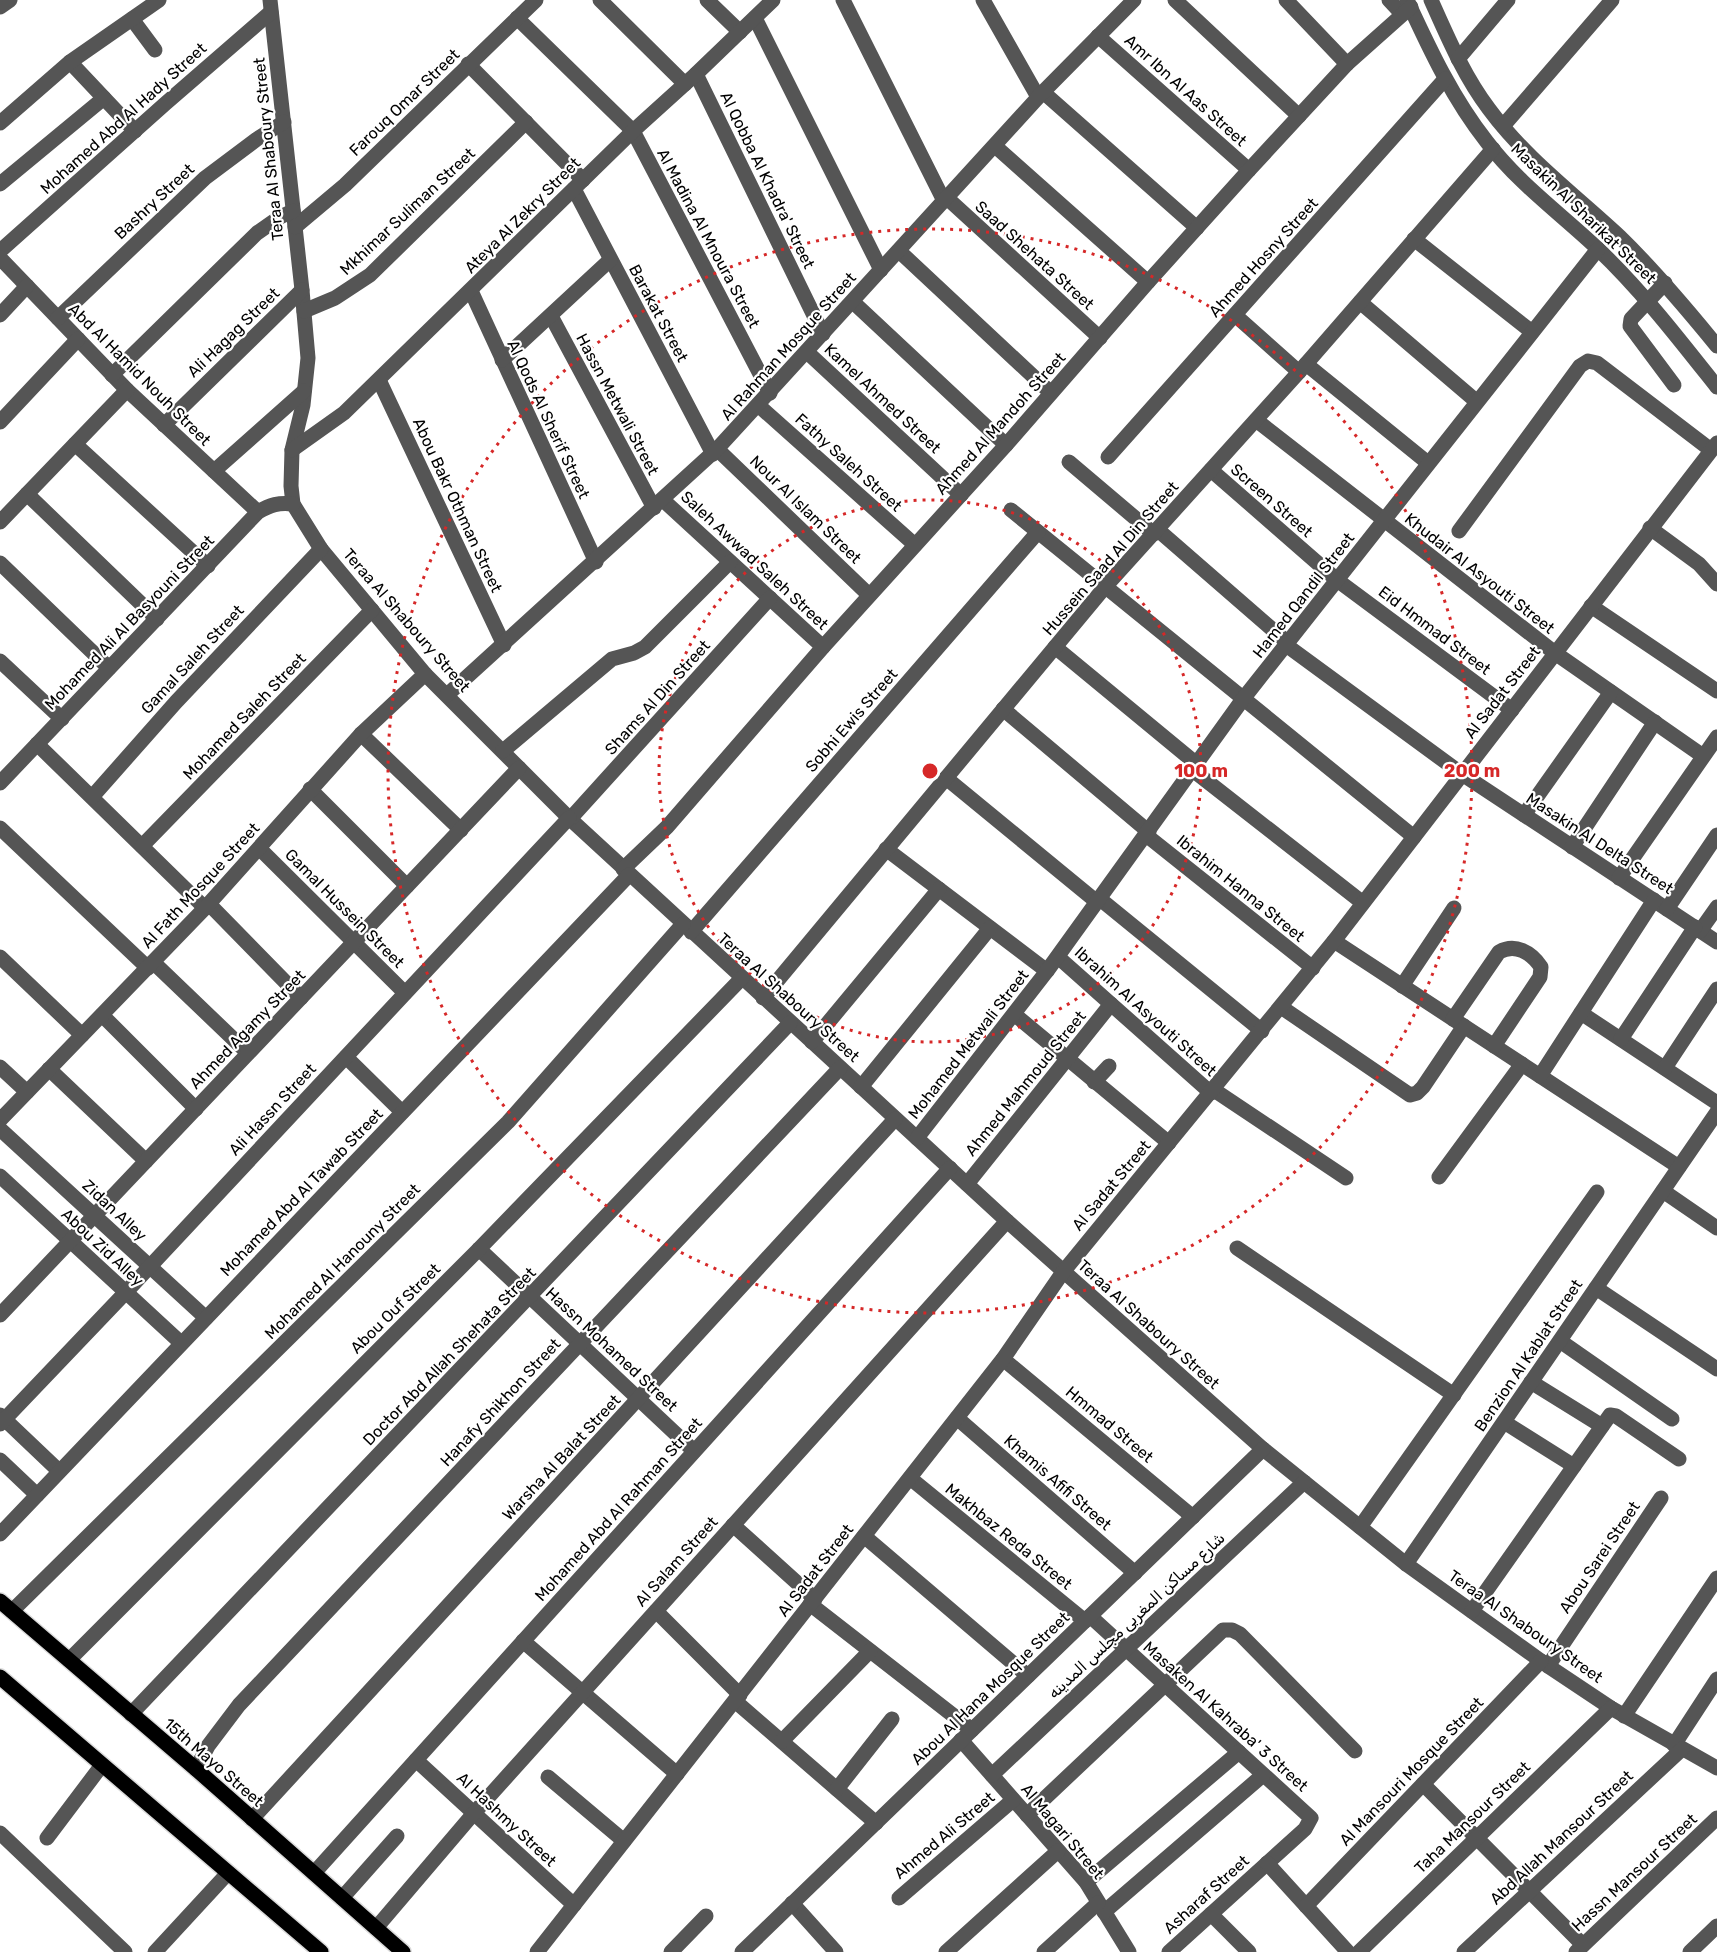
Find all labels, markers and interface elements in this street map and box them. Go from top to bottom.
street label: Amr Ibn Al Aas Street [1121,31,1251,150]
street label: Mohamed Abd Al Hady Street [36,39,210,198]
street label: Farouq Omar Street [345,45,463,160]
street label: Teraa Al Shaboury Street [249,57,288,241]
street label: Al Qobba Al Khadra' Street [716,89,819,272]
street label: Masakin Al Sharikat Street [1507,139,1660,288]
street label: Mkhimar Suliman Street [336,144,479,279]
street label: Al Madina Al Mnoura Street [653,145,764,331]
street label: Ateya Al Zekry Street [461,154,584,277]
street label: Bashry Street [111,160,198,243]
street label: Ahmed Hosny Street [1205,194,1322,321]
street label: Saad Shehata Street [971,197,1098,314]
street label: Barakat Street [625,261,692,365]
street label: Al Rahman Mosque Street [717,268,860,424]
street label: Ali Hagag Street [183,284,283,381]
street label: Abd Al Hamid Nouh Street [65,299,215,449]
street label: Hassn Metwali Street [572,330,663,478]
street label: Al Qods Al Sherif Street [503,337,594,502]
street label: Kamel Ahmed Street [821,340,945,457]
street label: Ahmed Al Mandoh Street [931,348,1069,498]
street label: Fathy Saleh Street [791,409,906,515]
street label: Abou Bakr Othman Street [409,415,506,595]
street label: Nour Al Islam Street [746,451,865,567]
street label: Screen Street [1227,460,1317,541]
street label: Hussein Saad Al Din Street [1038,477,1182,639]
street label: Saleh Awwad Saleh Street [677,487,832,634]
street label: Khudair Al Asyouti Street [1401,509,1558,638]
street label: Hamed Qandil Street [1249,529,1358,662]
street label: Mohamed Ali Al Basyouni Street [41,531,218,714]
street label: Teraa Al Shaboury Street [339,545,474,696]
street label: Eid Hmmad Street [1375,582,1494,679]
street label: Gamal Saleh Street [137,601,248,718]
street label: Shams Al Din Street [601,636,714,759]
street label: Al Sadat Street [1460,642,1544,742]
street label: Mohamed Saleh Street [179,649,310,784]
street label: Sobhi Ewis Street [801,665,901,776]
text: 100 m [1174,760,1228,782]
text: 200 m [1444,760,1500,782]
centre of rings [920,761,940,781]
street label: Masakin Al Delta Street [1523,789,1677,898]
street label: Al Fath Mosque Street [137,819,263,952]
street label: Ibrahim Hanna Street [1173,831,1308,946]
street label: Gamal Hussein Street [281,845,408,972]
street label: Teraa Al Shaboury Street [714,929,863,1066]
street label: Ibrahim Al Asyouti Street [1071,943,1221,1080]
street label: Ahmed Agamy Street [186,966,309,1093]
street label: Mohamed Metwali Street [904,966,1033,1123]
street label: Ahmed Mahmoud Street [961,1007,1090,1160]
street label: Ali Hassn Street [225,1059,320,1159]
street label: Mohamed Abd Al Tawab Street [216,1105,387,1280]
street label: Al Sadat Street [1068,1136,1155,1234]
street label: Zidan Alley [79,1176,151,1245]
street label: Mohamed Al Hanouny Street [261,1180,424,1343]
street label: Abou Zid Alley [58,1204,148,1290]
street label: Teraa Al Shaboury Street [1074,1256,1223,1393]
street label: Abou Ouf Street [346,1259,444,1357]
street label: Doctor Abd Allah Shehata Street [359,1263,540,1449]
street label: Benzion Al Kablat Street [1470,1276,1586,1435]
street label: Hassn Mohamed Street [542,1283,682,1415]
street label: Hanafy Shikhon Street [436,1334,565,1470]
street label: Hmmad Street [1062,1382,1157,1467]
street label: Warsha Al Balat Street [498,1391,624,1524]
street label: Mohamed Abd Al Rahman Street [531,1414,706,1605]
street label: Khamis Afifi Street [1000,1431,1115,1534]
street label: Makhbaz Reda Street [941,1479,1076,1593]
street label: Abou Sarei Street [1555,1498,1644,1617]
street label: Al Salam Street [631,1512,722,1610]
street label: Al Sadat Street [773,1520,857,1620]
street label: شارع مساكن المغربى مجلس المدينه [1044,1528,1230,1704]
street label: Teraa Al Shaboury Street [1445,1566,1606,1687]
street label: Abou Al Hana Mosque Street [907,1608,1073,1769]
street label: Masaken Al Kahraba' 3 Street [1139,1637,1312,1795]
street label: Al Mansouri Mosque Street [1335,1693,1487,1850]
street label: 15th Mayo Street [160,1714,267,1811]
street label: Taha Mansour Street [1411,1757,1534,1877]
street label: Abd Allah Mansour Street [1486,1766,1637,1909]
street label: Al Hashmy Street [453,1768,560,1870]
street label: Al Magari Street [1017,1780,1108,1883]
street label: Ahmed Ali Street [890,1788,998,1883]
street label: Hassn Mansour Street [1568,1809,1701,1935]
street label: Asharaf Street [1160,1851,1253,1938]

